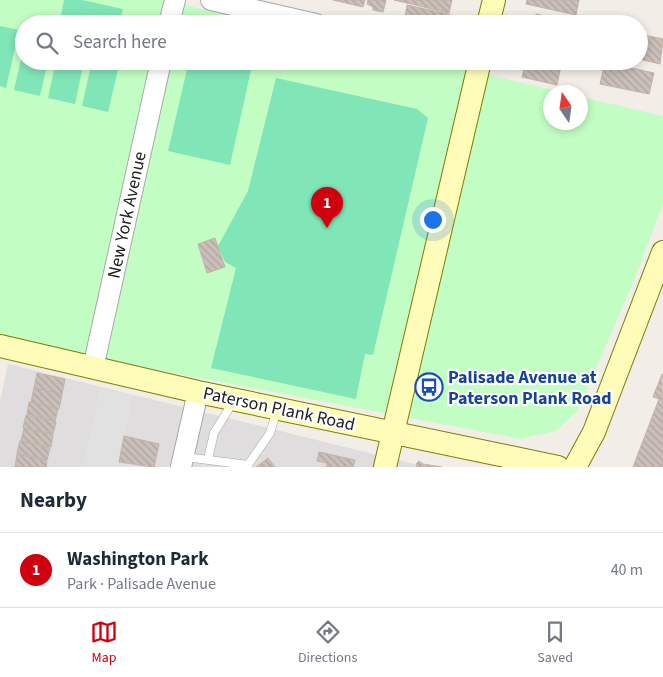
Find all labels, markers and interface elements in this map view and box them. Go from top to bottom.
search box [15,15,648,70]
icon: search [33,29,61,57]
text: Search here [73,29,167,56]
north arrow [543,85,588,130]
street label: New York Avenue [101,149,153,281]
pin: 1 [311,187,343,228]
your location [420,207,446,233]
place label: Palisade Avenue at Paterson Plank Road [448,365,612,411]
bus stop icon: Palisade Avenue at Paterson Plank Road [414,372,444,402]
street label: Paterson Plank Road [201,381,357,437]
text: Nearby [20,485,87,515]
text: Washington Park [67,546,209,573]
text: 1 [32,559,40,581]
text: 40 m [611,559,643,581]
text: Park · Palisade Avenue [67,573,216,595]
tab: Map [90,618,118,668]
tab: Directions [298,618,357,668]
tab: Saved [537,618,573,668]

